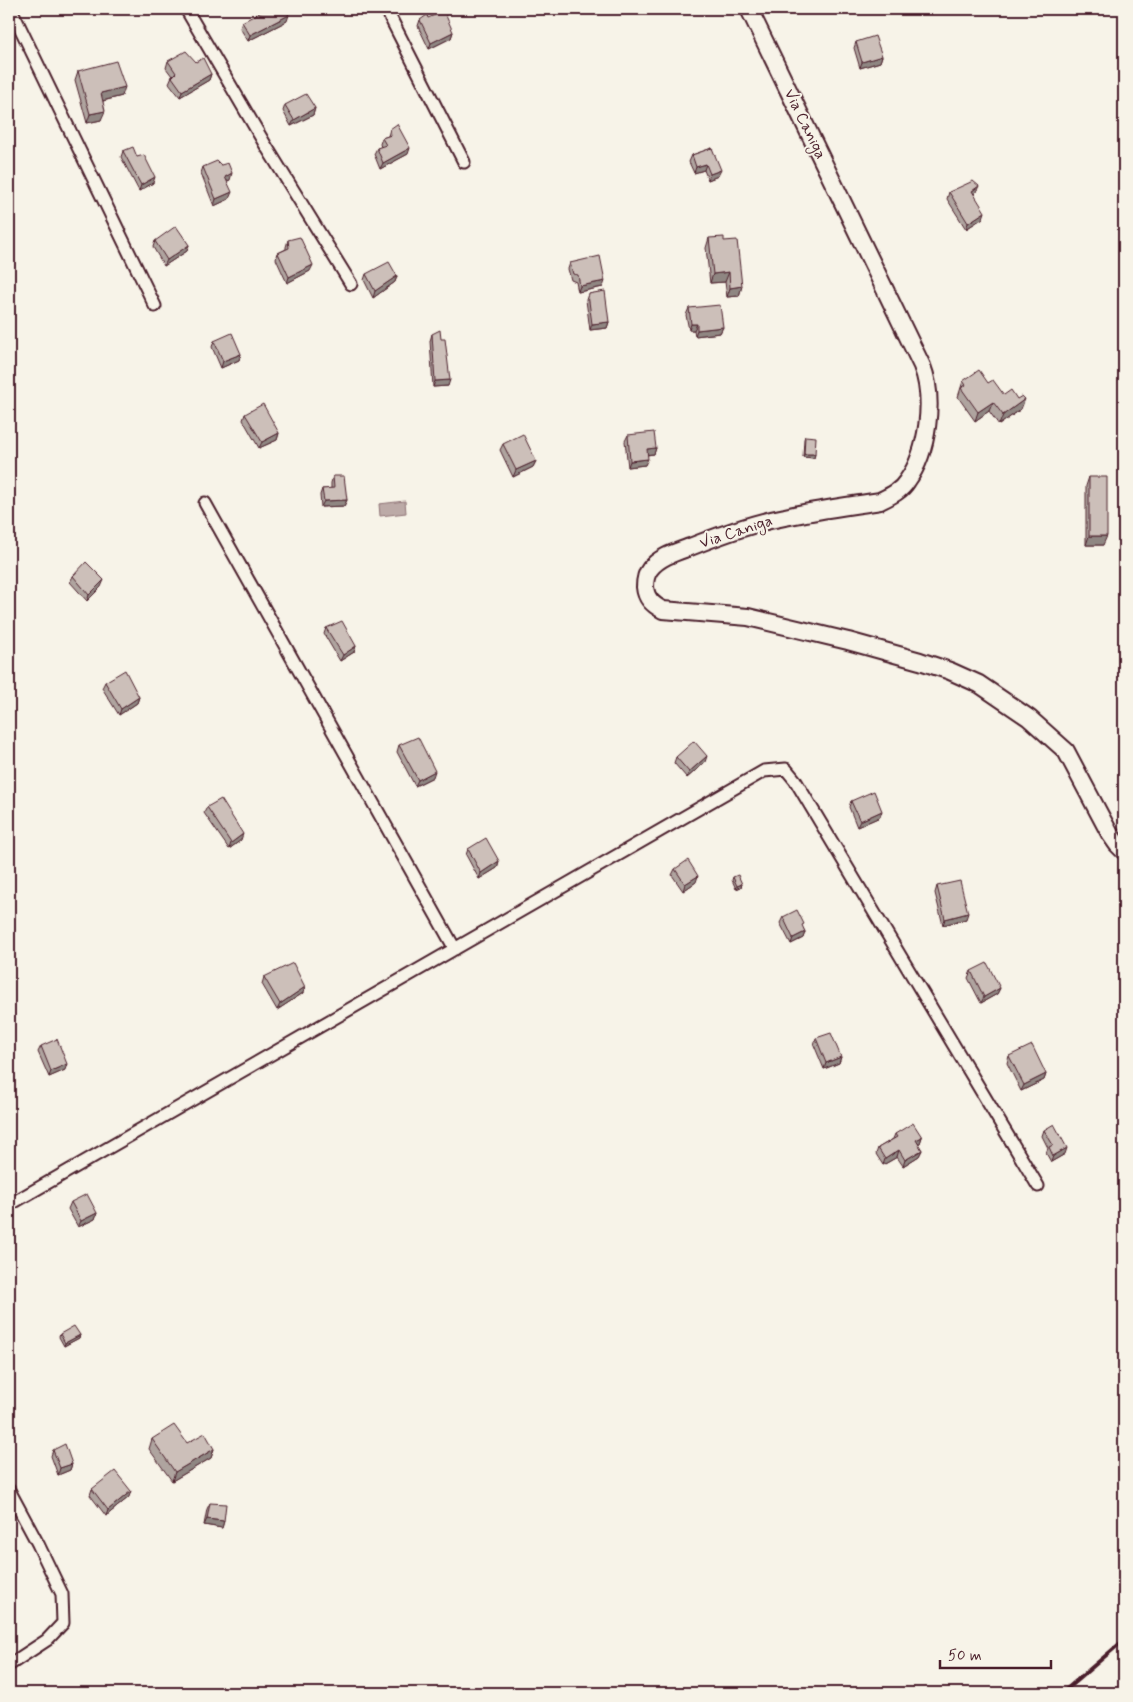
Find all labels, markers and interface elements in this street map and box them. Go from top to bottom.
street label: Via Caniga [778,85,831,163]
street label: Via Caniga [697,510,776,555]
scale bar [940,1637,1052,1669]
text: 50 m [948,1646,982,1666]

